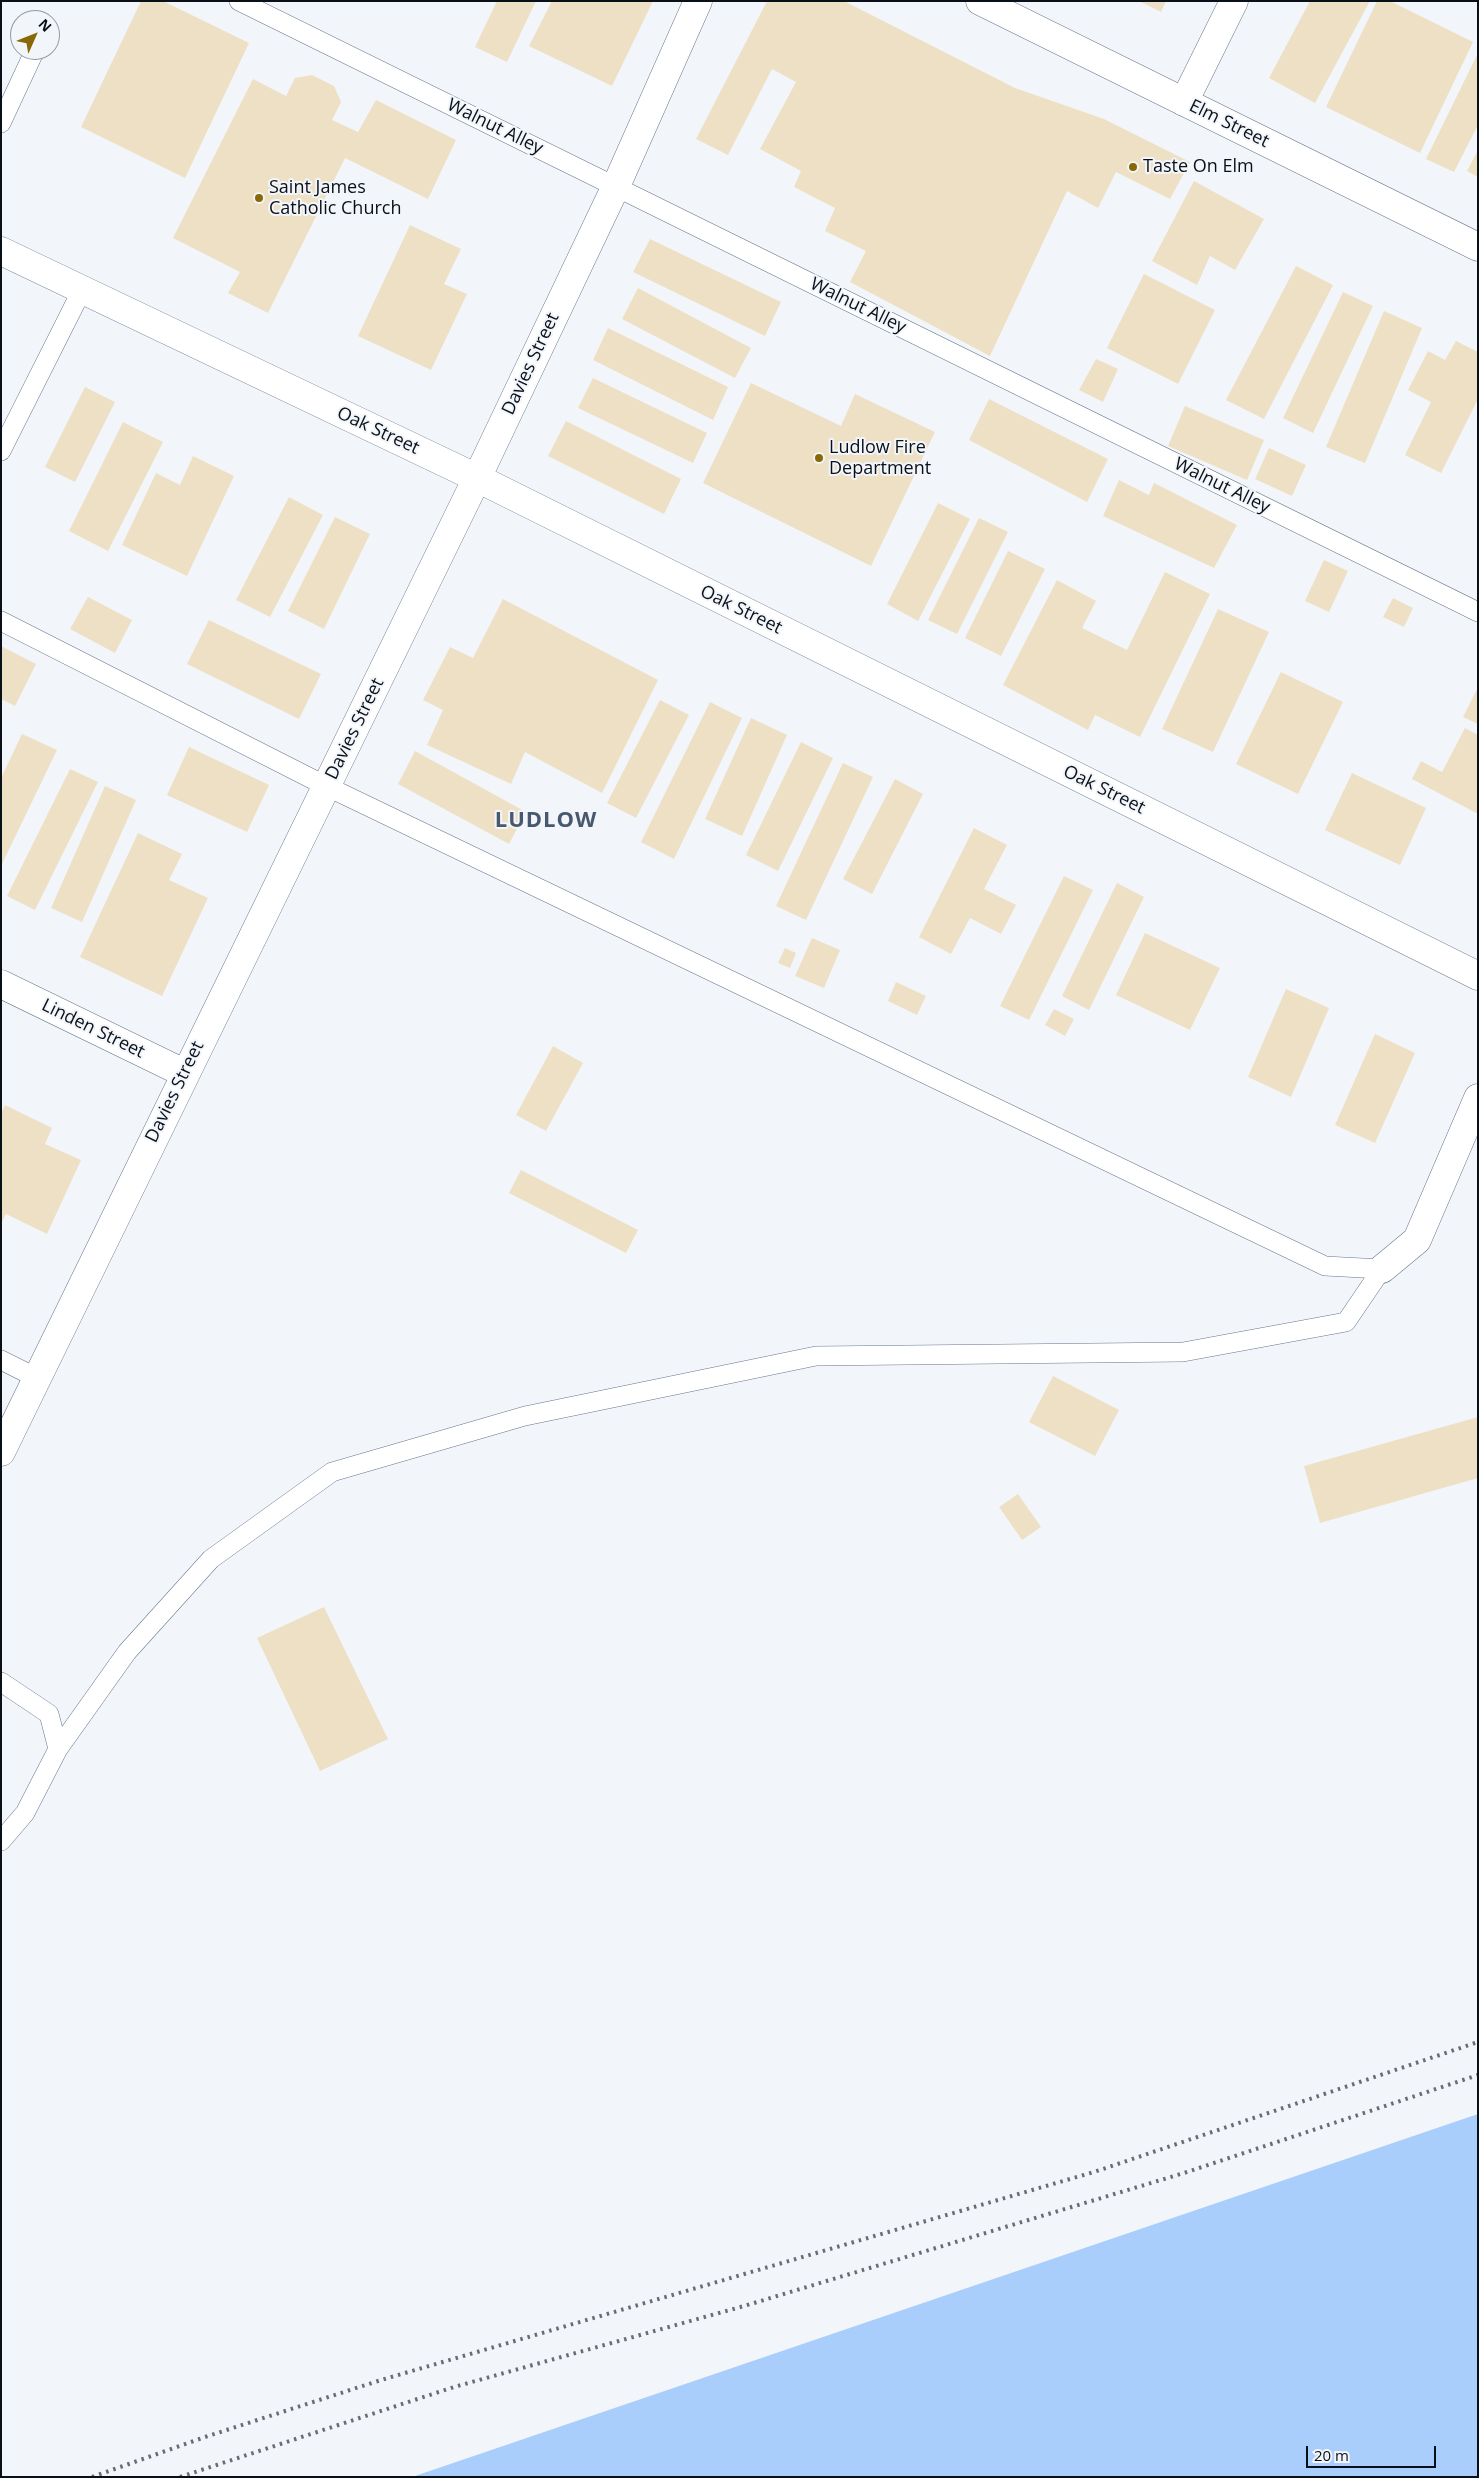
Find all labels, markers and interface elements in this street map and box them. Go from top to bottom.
north arrow [10,10,60,60]
text: N [35,14,56,36]
street label: Walnut Alley [444,95,546,159]
street label: Elm Street [1186,95,1272,153]
place label: Taste On Elm [1143,156,1254,178]
marker: Taste On Elm [1127,161,1139,173]
place label: Saint James Catholic Church [269,177,401,220]
marker: Saint James Catholic Church [253,192,265,204]
street label: Walnut Alley [807,274,909,338]
street label: Davies Street [498,309,564,419]
street label: Oak Street [333,403,423,459]
place label: Ludlow Fire Department [829,437,931,479]
marker: Ludlow Fire Department [813,452,825,464]
street label: Walnut Alley [1171,454,1273,518]
street label: Oak Street [697,581,785,639]
street label: Davies Street [321,675,389,783]
street label: Oak Street [1060,761,1148,819]
district label: LUDLOW [494,808,598,834]
street label: Linden Street [38,995,148,1063]
street label: Davies Street [141,1038,209,1146]
scale bar [1309,2436,1439,2468]
text: 20 m [1314,2445,1349,2465]

